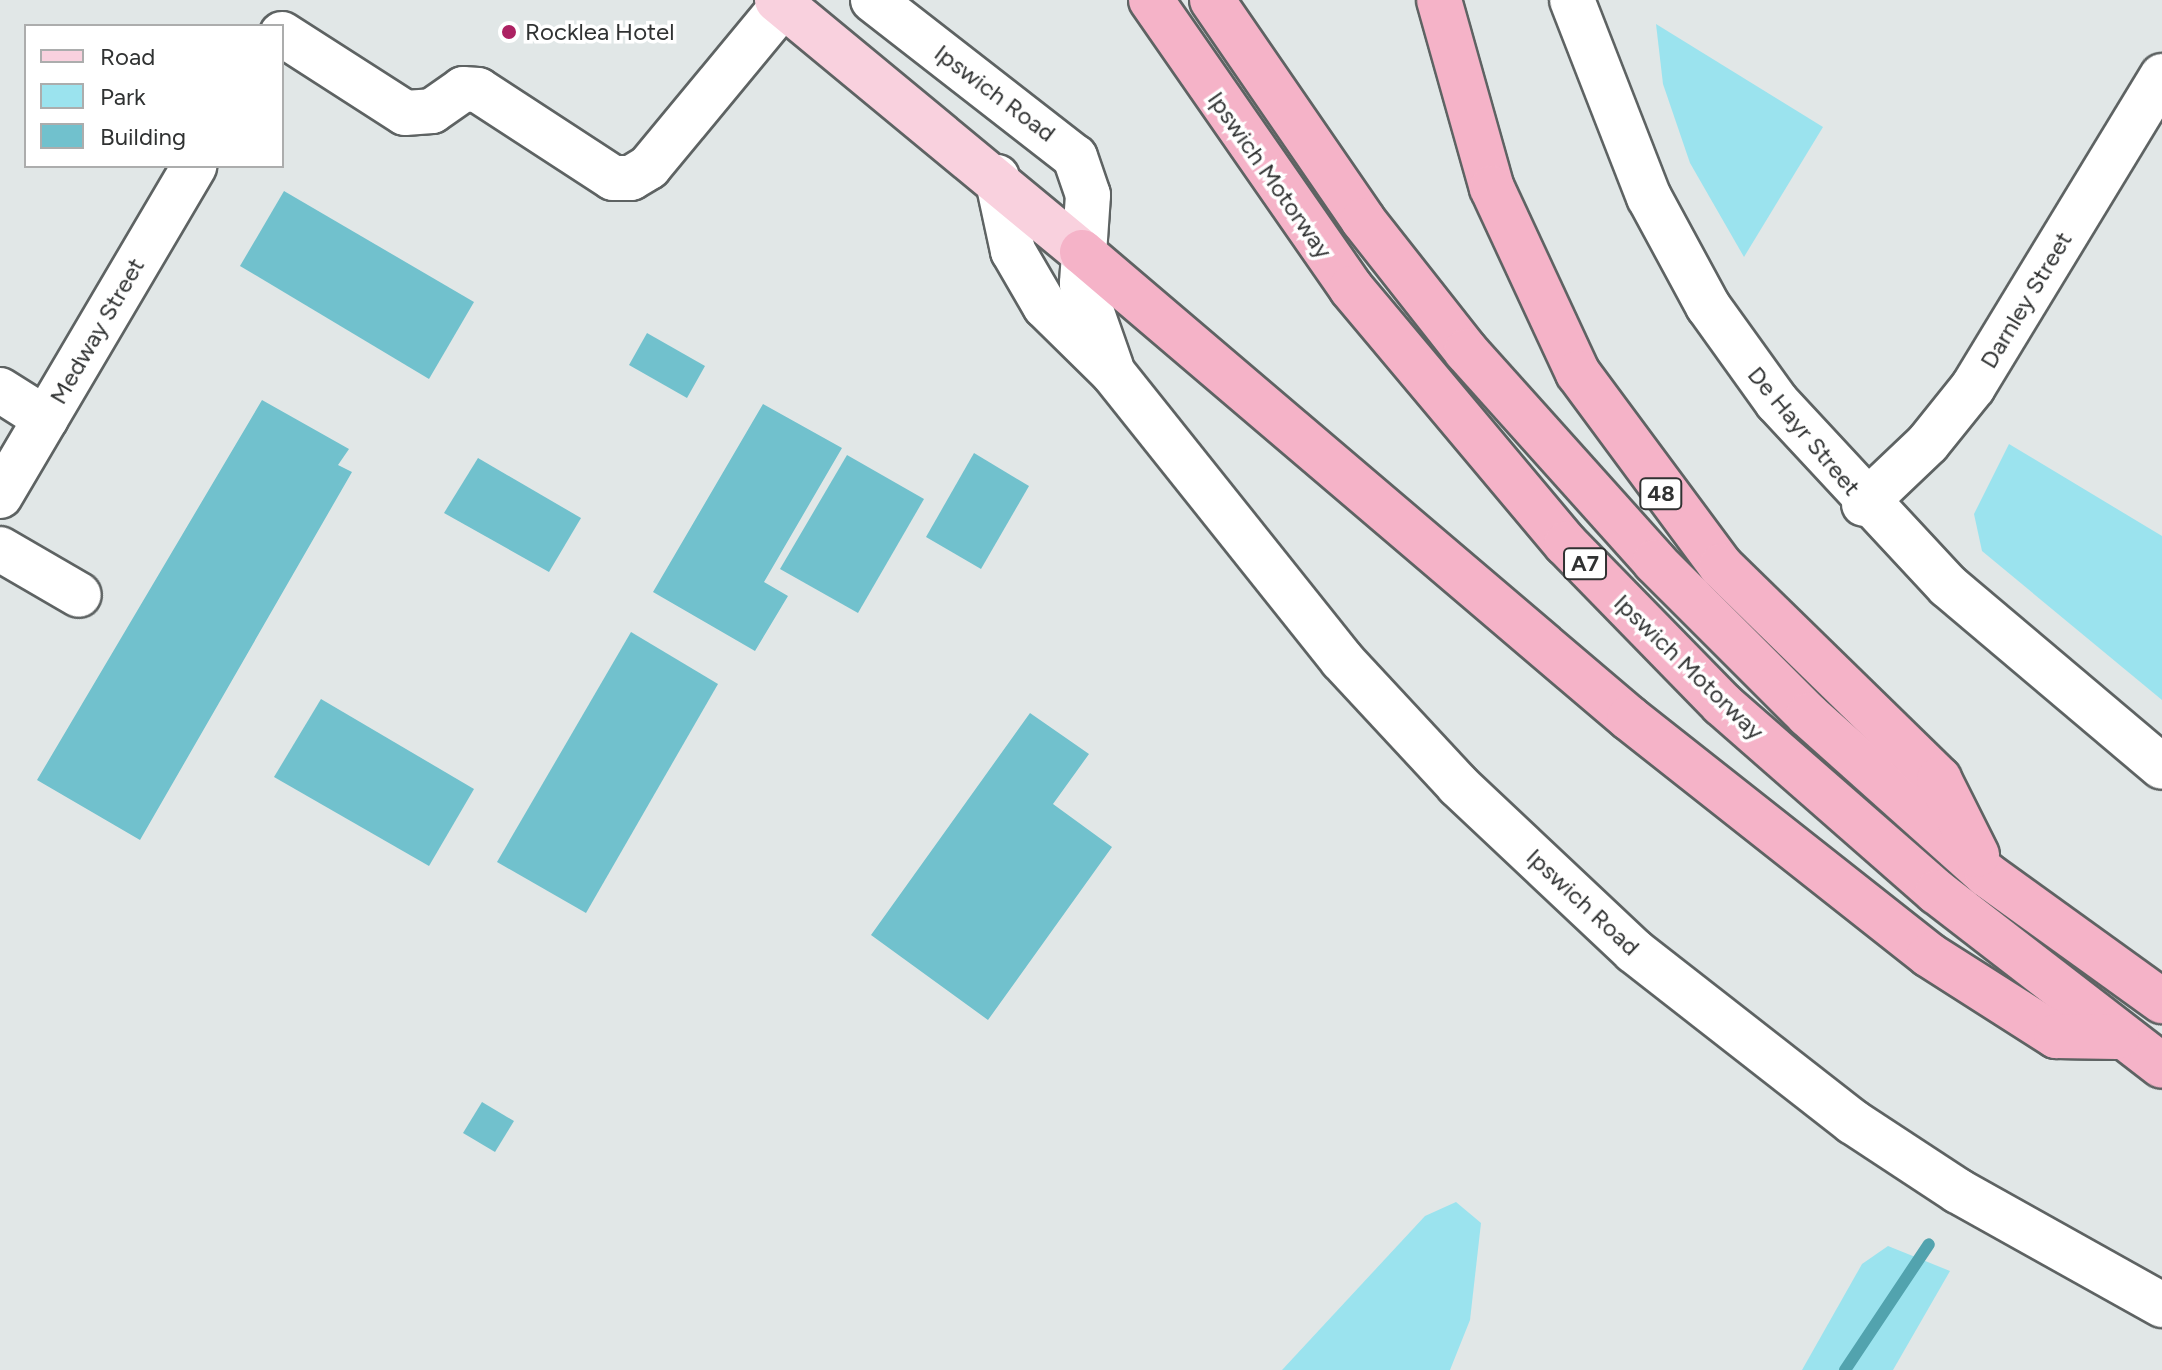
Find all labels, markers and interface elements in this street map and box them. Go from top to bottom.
place label: Rocklea Hotel [525,18,674,46]
marker: Rocklea Hotel [500,23,518,41]
legend [24,24,284,168]
street label: Ipswich Road [929,38,1061,148]
text: Road [100,42,155,71]
text: Park [100,82,146,111]
street label: Ipswich Motorway [1202,86,1338,264]
text: Building [100,122,186,151]
street label: Darnley Street [1974,227,2078,373]
street label: Medway Street [44,253,150,409]
street label: De Hayr Street [1742,361,1866,501]
road number: 48 [1639,476,1683,512]
road number: A7 [1563,546,1607,582]
street label: Ipswich Motorway [1608,588,1770,746]
street label: Ipswich Road [1521,842,1645,962]

